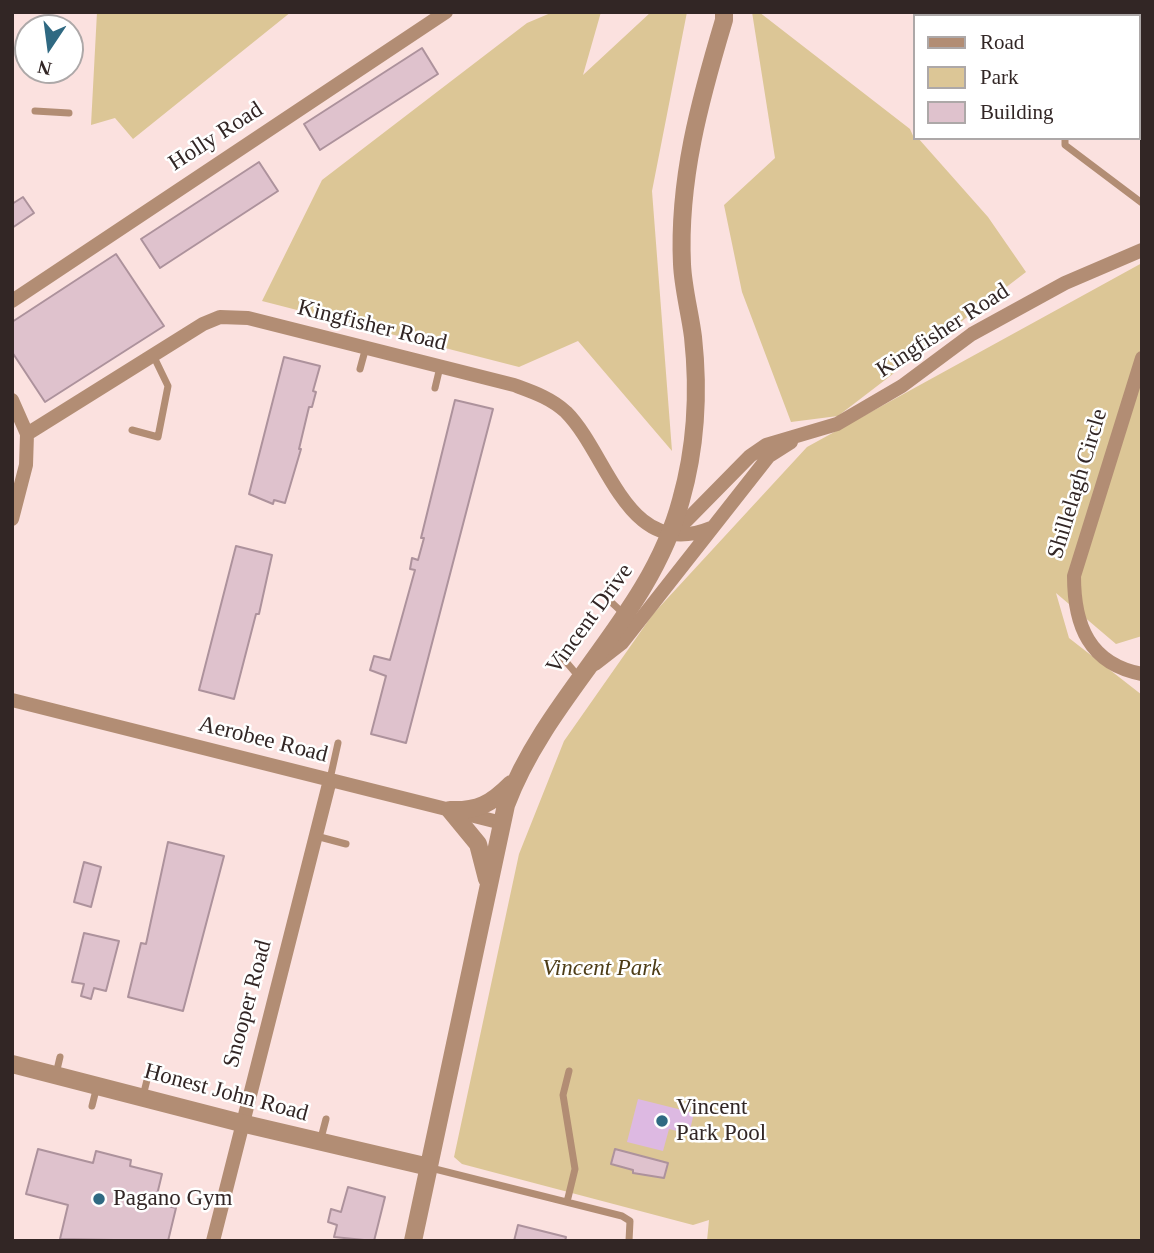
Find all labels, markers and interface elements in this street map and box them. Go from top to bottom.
north arrow [14,14,84,84]
legend [912,14,1140,140]
text: Road [980,30,1024,54]
text: N [36,56,54,80]
text: Park [980,65,1019,89]
street label: Holly Road [164,96,268,178]
text: Building [980,100,1054,124]
street label: Kingfisher Road [871,278,1015,384]
street label: Kingfisher Road [295,294,449,358]
street label: Shillelagh Circle [1042,406,1114,562]
street label: Vincent Drive [541,558,639,680]
street label: Aerobee Road [196,711,330,769]
street label: Snooper Road [218,937,278,1071]
park label: Vincent Park [543,955,661,983]
street label: Honest John Road [141,1058,311,1128]
place label: Vincent Park Pool [676,1094,766,1148]
marker: Vincent Park Pool [654,1113,670,1129]
place label: Pagano Gym [113,1185,232,1213]
marker: Pagano Gym [91,1191,107,1207]

